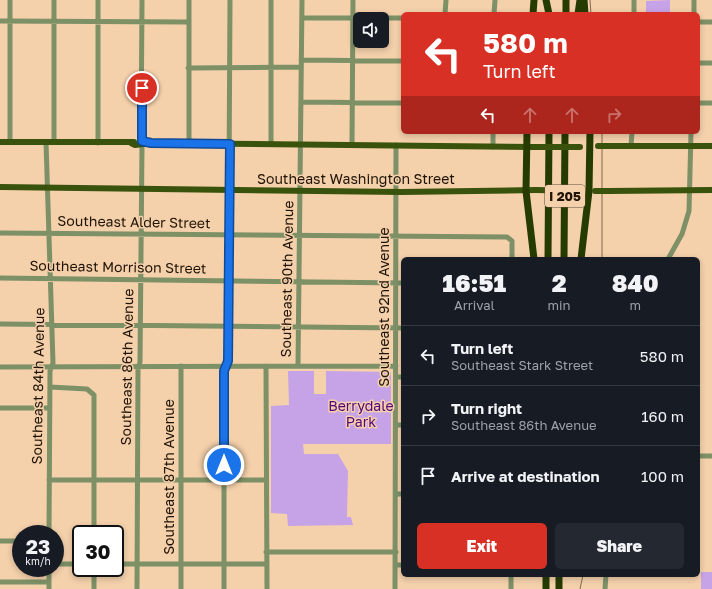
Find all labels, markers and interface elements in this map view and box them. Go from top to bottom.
map controls [353,12,389,48]
button: sound [353,12,389,48]
text: 580 m [483,26,568,59]
icon: left [417,28,469,80]
text: Turn left [483,60,556,82]
pin [125,71,159,105]
icon: arrive [131,77,153,99]
icon: left [477,104,499,126]
icon: ahead [519,104,541,126]
icon: ahead [561,104,583,126]
icon: right [603,104,625,126]
street label: Southeast Washington Street [257,170,455,187]
road number: I 205 [545,185,585,207]
street label: Southeast 90th Avenue [277,200,296,358]
street label: Southeast Alder Street [57,212,211,231]
street label: Southeast 92nd Avenue [375,227,392,387]
street label: Southeast Morrison Street [29,256,207,277]
text: 16:51 [442,268,506,297]
text: 2 [552,268,567,297]
text: 840 [612,268,659,297]
street label: Southeast 86th Avenue [117,288,136,445]
text: Arrival [454,297,495,313]
text: min [548,297,571,313]
text: m [630,297,641,313]
street label: Southeast 84th Avenue [28,307,47,465]
text: Turn left [451,339,513,357]
icon: left [417,345,439,367]
text: 580 m [640,347,684,365]
text: Southeast Stark Street [451,357,593,373]
park label: Berrydale Park [328,397,394,430]
street label: Southeast 87th Avenue [160,399,177,555]
text: Turn right [451,399,522,417]
icon: right [417,405,439,427]
text: 160 m [641,407,684,425]
text: Southeast 86th Avenue [451,417,597,433]
position arrow [203,444,245,486]
icon: arrive [417,465,439,487]
text: Arrive at destination [451,467,600,485]
text: 100 m [641,467,684,485]
button: Exit [417,523,547,569]
button: Share [555,523,684,569]
speed limit sign: 30 [72,525,124,577]
text: 23 [26,534,50,558]
text: km/h [25,555,51,567]

